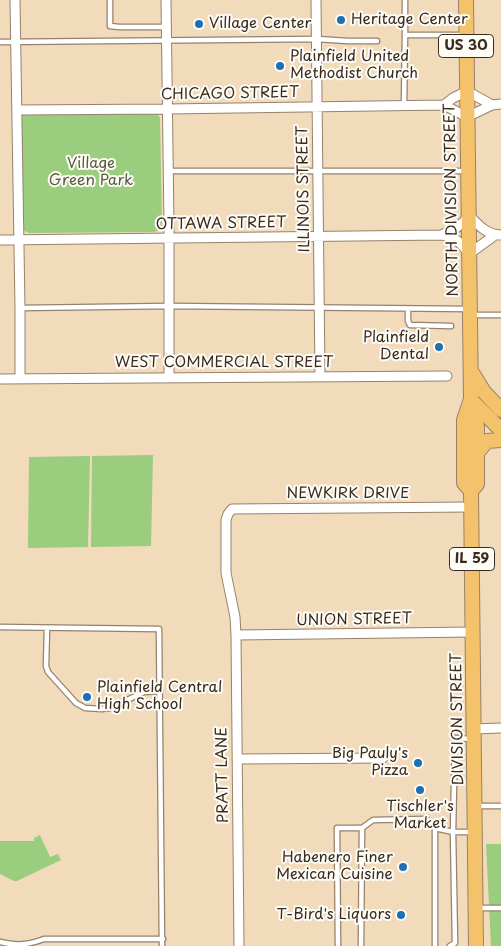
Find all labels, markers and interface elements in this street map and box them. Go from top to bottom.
place label: Heritage Center [351,11,468,29]
marker: Heritage Center [335,14,347,26]
place label: Village Center [209,15,311,33]
marker: Village Center [193,18,205,30]
road number: US 30 [438,34,494,58]
place label: Plainfield United Methodist Church [290,48,418,83]
marker: Plainfield United Methodist Church [274,60,286,72]
street label: CHICAGO STREET [161,84,299,104]
street label: NORTH DIVISION STREET [441,103,463,297]
street label: ILLINOIS STREET [294,125,314,253]
park label: Village Green Park [49,155,133,190]
street label: OTTAWA STREET [155,214,287,234]
place label: Plainfield Dental [363,329,429,364]
marker: Plainfield Dental [433,341,445,353]
street label: WEST COMMERCIAL STREET [115,354,333,372]
street label: NEWKIRK DRIVE [287,485,409,503]
road number: IL 59 [450,548,494,570]
street label: UNION STREET [296,610,412,630]
street label: DIVISION STREET [448,653,468,785]
place label: Plainfield Central High School [97,679,222,714]
marker: Plainfield Central High School [81,691,93,703]
street label: PRATT LANE [213,727,233,823]
place label: Big Pauly's Pizza [332,745,408,780]
marker: Big Pauly's Pizza [412,757,424,769]
marker: Tischler's Market [414,784,426,796]
place label: Tischler's Market [386,798,454,833]
place label: Habenero Finer Mexican Cuisine [276,849,393,884]
marker: Habenero Finer Mexican Cuisine [397,861,409,873]
place label: T-Bird's Liquors [276,906,391,924]
marker: T-Bird's Liquors [395,909,407,921]

